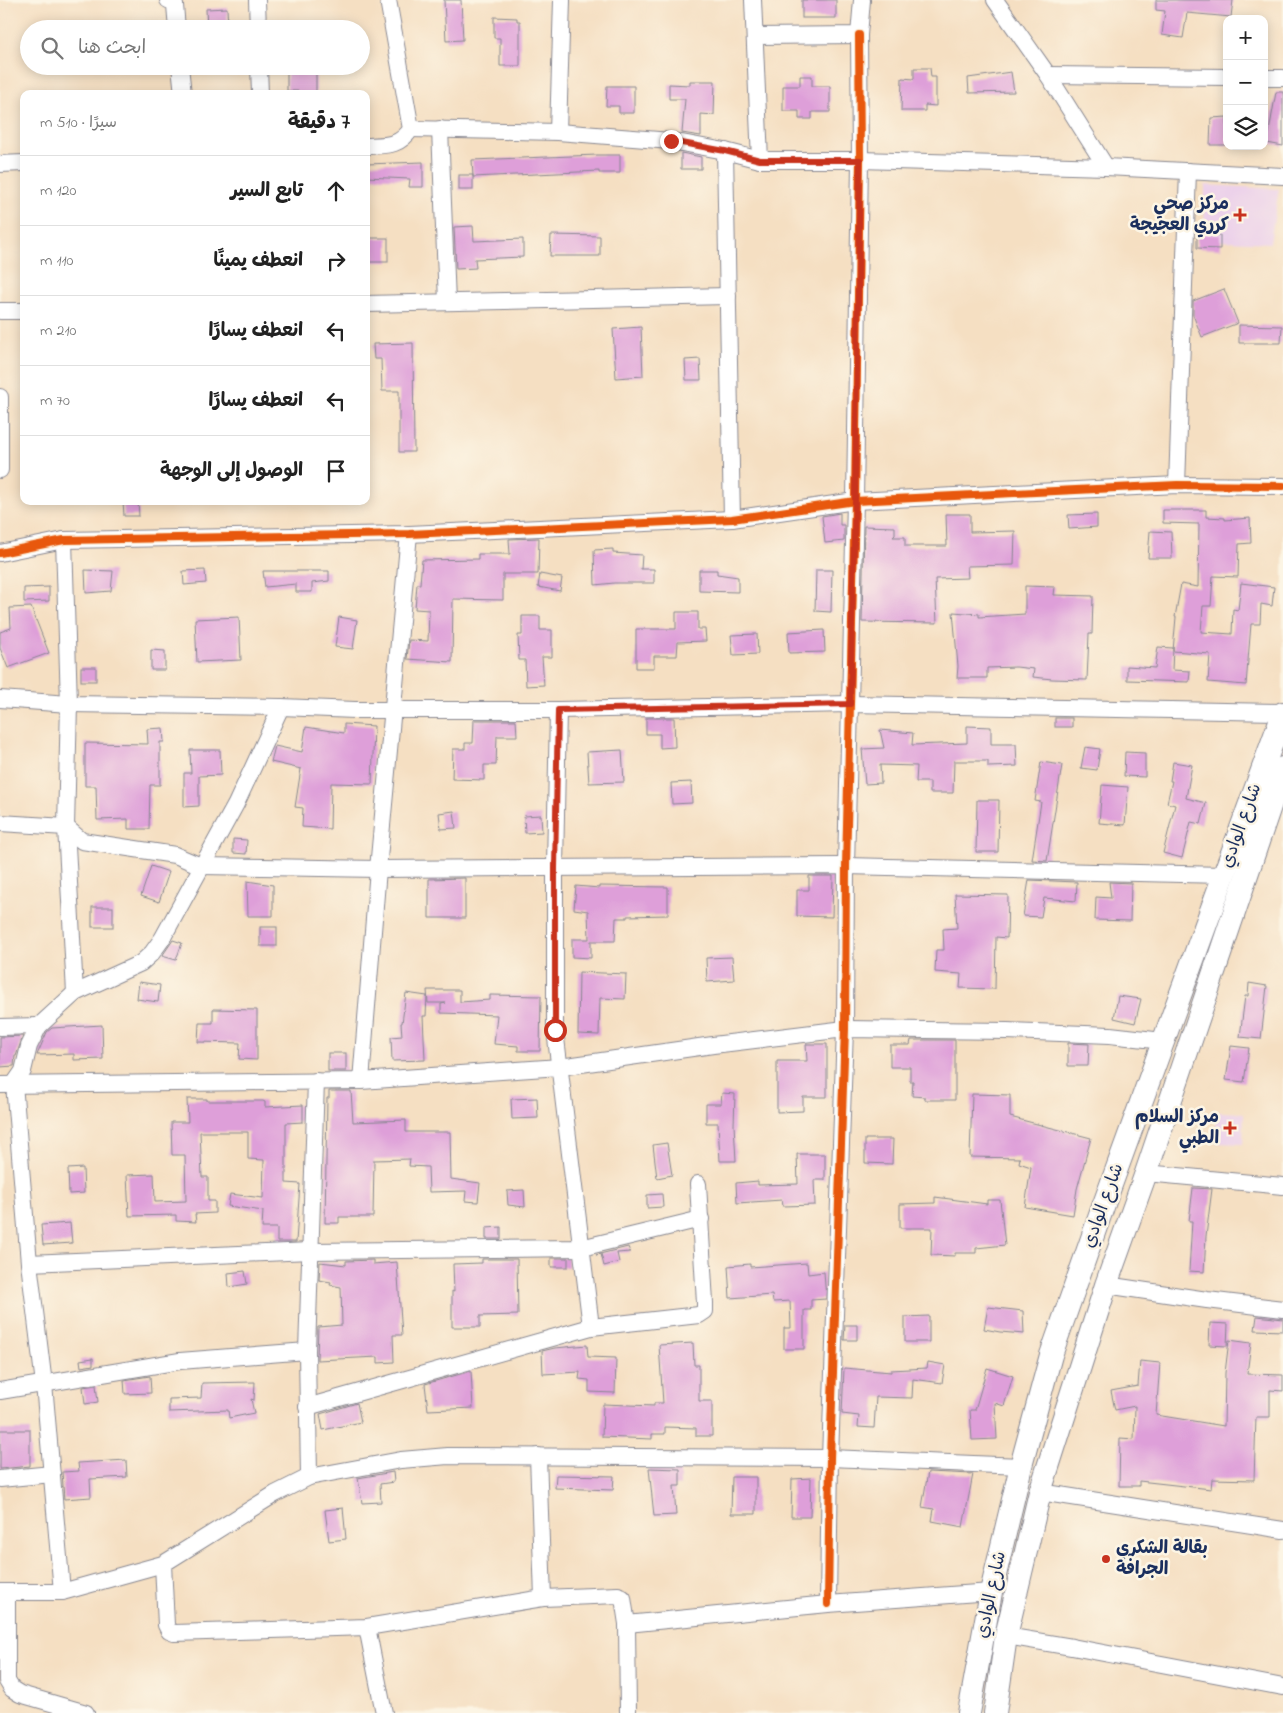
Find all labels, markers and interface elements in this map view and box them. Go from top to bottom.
map controls [1223,15,1268,150]
button: + [1223,15,1268,60]
search box [20,20,370,75]
icon: search [38,34,66,62]
text: ابحث هنا [78,35,146,62]
button: − [1223,60,1268,105]
button: layers [1223,105,1268,150]
text: 7 دقيقة [288,108,350,138]
text: سيرًا · 510 m [40,111,117,135]
route end [660,130,683,153]
icon: ahead [322,177,350,205]
text: تابع السير [231,178,303,205]
text: 120 m [40,179,76,203]
place label: مركز صحي كرري العجيجة [1130,192,1229,239]
marker: مركز صحي كرري العجيجة [1233,208,1247,222]
icon: right [322,247,350,275]
text: انعطف يمينًا [213,248,303,275]
text: 110 m [40,249,74,273]
icon: left [322,317,350,345]
text: انعطف يسارًا [208,318,303,345]
text: 210 m [40,319,76,343]
icon: left [322,387,350,415]
text: انعطف يسارًا [208,388,303,415]
text: 70 m [40,389,70,413]
icon: arrive [322,457,350,485]
text: الوصول إلى الوجهة [160,458,303,485]
street label: شارع الوادي [1215,780,1269,872]
route start [544,1019,567,1042]
place label: مركز السلام الطبي [1135,1105,1219,1153]
marker: مركز السلام الطبي [1223,1121,1237,1135]
street label: شارع الوادي [1077,1160,1131,1252]
place label: بقالة الشكري الجرافة [1116,1536,1208,1583]
street label: شارع الوادي [970,1549,1014,1641]
marker: بقالة الشكري الجرافة [1100,1553,1112,1565]

